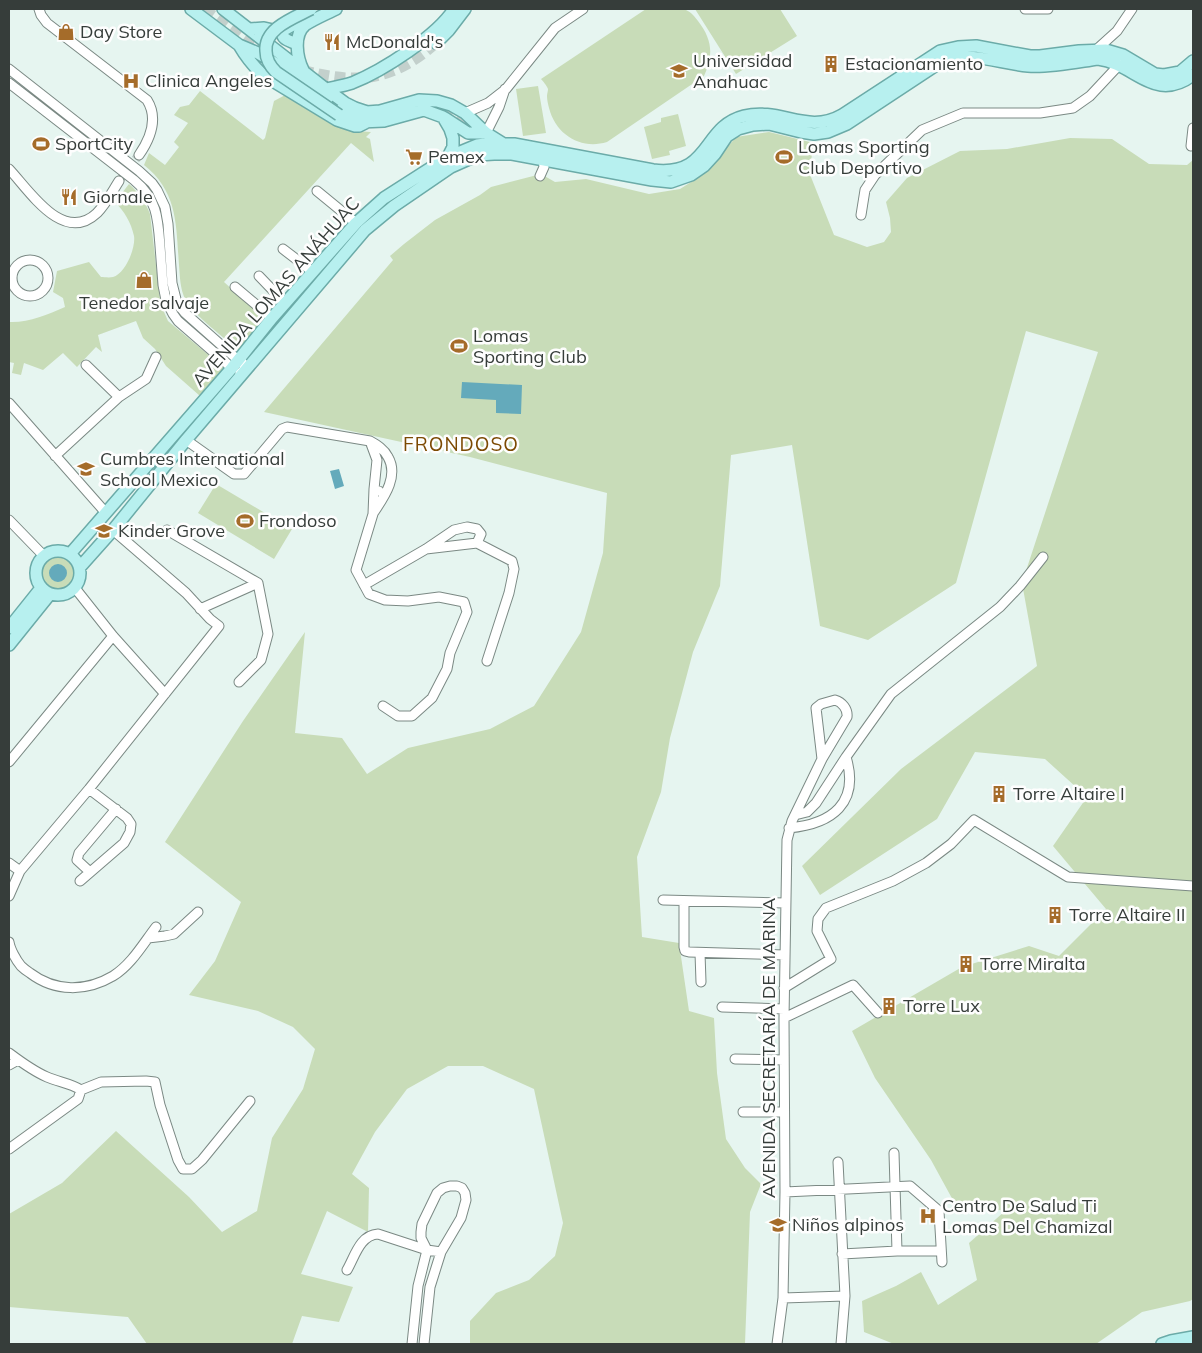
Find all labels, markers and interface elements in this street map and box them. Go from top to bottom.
place label: Day Store [80,20,162,43]
shop icon: Day Store [56,22,76,42]
place label: McDonald's [346,30,443,53]
restaurant icon: McDonald's [322,32,342,52]
place label: Universidad Anahuac [693,49,792,93]
place label: Estacionamiento [845,52,983,75]
building icon: Estacionamiento [821,54,841,74]
school or university icon: Universidad Anahuac [669,61,689,81]
place label: Clinica Angeles [145,69,273,92]
hospital icon: Clinica Angeles [121,71,141,91]
place label: SportCity [55,132,134,155]
sports icon: SportCity [31,134,51,154]
place label: Lomas Sporting Club Deportivo [798,135,930,179]
place label: Pemex [428,145,485,168]
supermarket icon: Pemex [404,147,424,167]
sports icon: Lomas Sporting Club Deportivo [774,147,794,167]
place label: Giornale [83,185,153,208]
restaurant icon: Giornale [59,187,79,207]
street label: AVENIDA LOMAS ANÁHUAC [187,192,364,391]
shop icon: Tenedor salvaje [134,270,154,290]
place label: Tenedor salvaje [79,291,209,314]
place label: Lomas Sporting Club [473,324,587,368]
sports icon: Lomas Sporting Club [449,336,469,356]
district label: FRONDOSO [403,432,519,456]
place label: Cumbres International School Mexico [100,447,285,491]
school or university icon: Cumbres International School Mexico [76,459,96,479]
place label: Frondoso [259,509,336,532]
sports icon: Frondoso [235,511,255,531]
place label: Kinder Grove [118,519,225,542]
school or university icon: Kinder Grove [94,521,114,541]
place label: Torre Altaire I [1013,782,1125,805]
building icon: Torre Altaire I [989,784,1009,804]
street label: AVENIDA SECRETARÍA DE MARINA [757,898,780,1198]
place label: Torre Altaire II [1069,903,1185,926]
building icon: Torre Altaire II [1045,905,1065,925]
place label: Torre Miralta [980,952,1086,975]
building icon: Torre Miralta [956,954,976,974]
place label: Torre Lux [903,994,980,1017]
building icon: Torre Lux [879,996,899,1016]
place label: Centro De Salud Ti Lomas Del Chamizal [942,1194,1113,1238]
hospital icon: Centro De Salud Ti Lomas Del Chamizal [918,1206,938,1226]
place label: Niños alpinos [792,1213,904,1236]
school or university icon: Niños alpinos [768,1215,788,1235]

